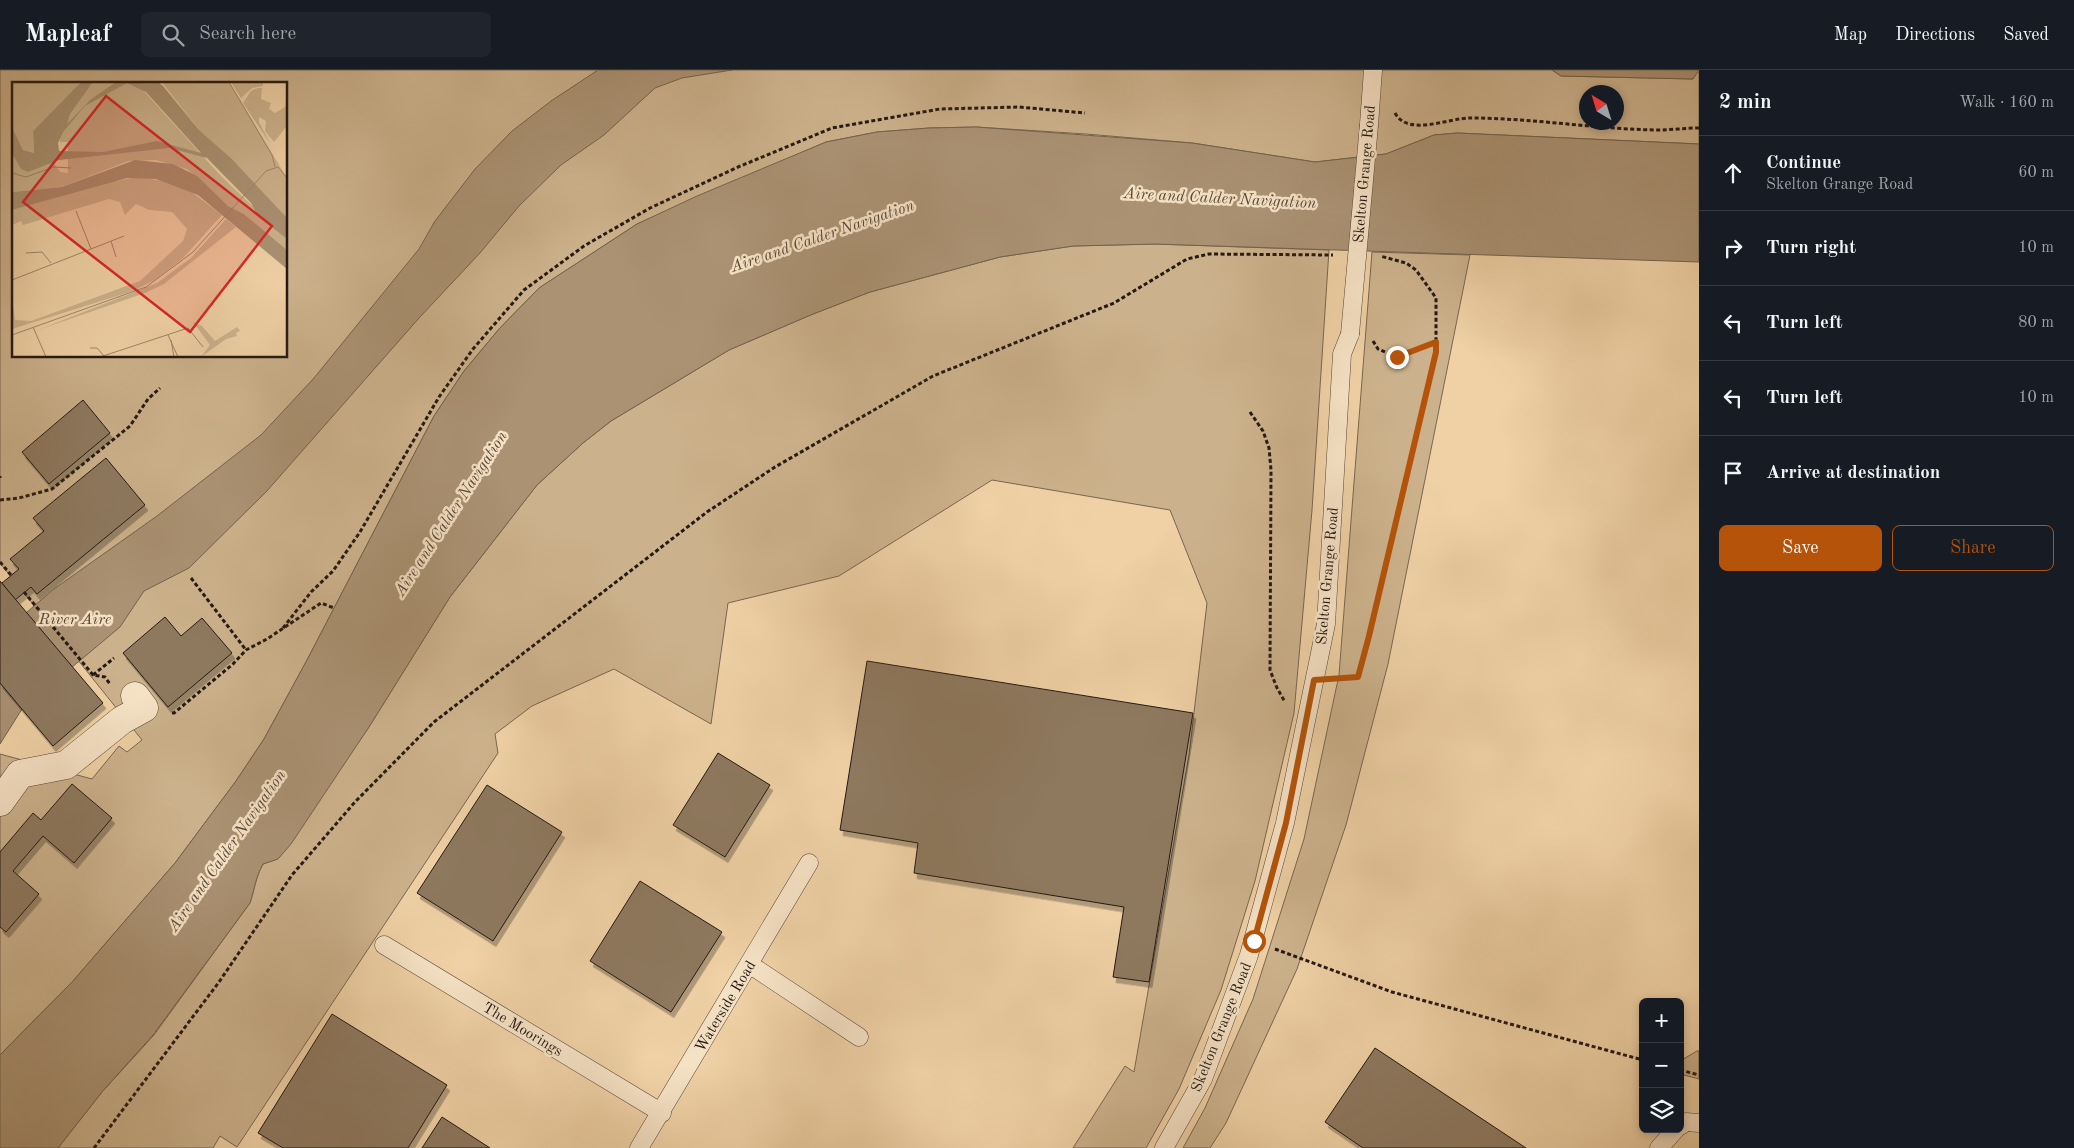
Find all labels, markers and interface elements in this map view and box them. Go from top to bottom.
search box [141,12,491,57]
icon: search [159,21,187,49]
text: Mapleaf [25,23,111,47]
text: Search here [199,25,296,44]
text: Map [1834,26,1867,44]
text: Directions [1895,26,1975,44]
text: Saved [2003,26,2049,44]
inset map [12,82,288,358]
north arrow [1579,85,1624,130]
text: 2 min [1719,92,1772,113]
text: Walk · 160 m [1959,95,2054,111]
street label: Skelton Grange Road [1352,105,1379,244]
text: Continue [1766,154,1841,173]
icon: ahead [1719,159,1747,187]
text: 60 m [2018,165,2054,181]
text: Skelton Grange Road [1766,177,1913,193]
water label: Aire and Calder Navigation [1122,186,1317,212]
water label: Aire and Calder Navigation [728,198,916,276]
icon: right [1719,234,1747,262]
text: Turn right [1766,239,1856,258]
text: 10 m [2018,240,2054,256]
icon: left [1719,309,1747,337]
text: Turn left [1766,314,1843,333]
text: 80 m [2018,315,2054,331]
route end [1386,346,1409,369]
icon: left [1719,384,1747,412]
text: Turn left [1766,389,1843,408]
text: 10 m [2018,390,2054,406]
water label: Aire and Calder Navigation [392,429,511,600]
icon: arrive [1719,459,1747,487]
text: Arrive at destination [1766,464,1940,483]
street label: Skelton Grange Road [1315,507,1342,646]
button: Save [1719,525,1882,571]
button: Share [1892,525,2054,571]
water label: River Aire [38,612,112,628]
water label: Aire and Calder Navigation [165,768,290,936]
route start [1243,930,1266,953]
street label: Waterside Road [693,958,759,1055]
street label: Skelton Grange Road [1190,961,1255,1094]
map controls [1639,998,1684,1133]
button: + [1639,998,1684,1043]
street label: The Moorings [480,1001,565,1060]
button: − [1639,1043,1684,1088]
button: layers [1639,1088,1684,1133]

